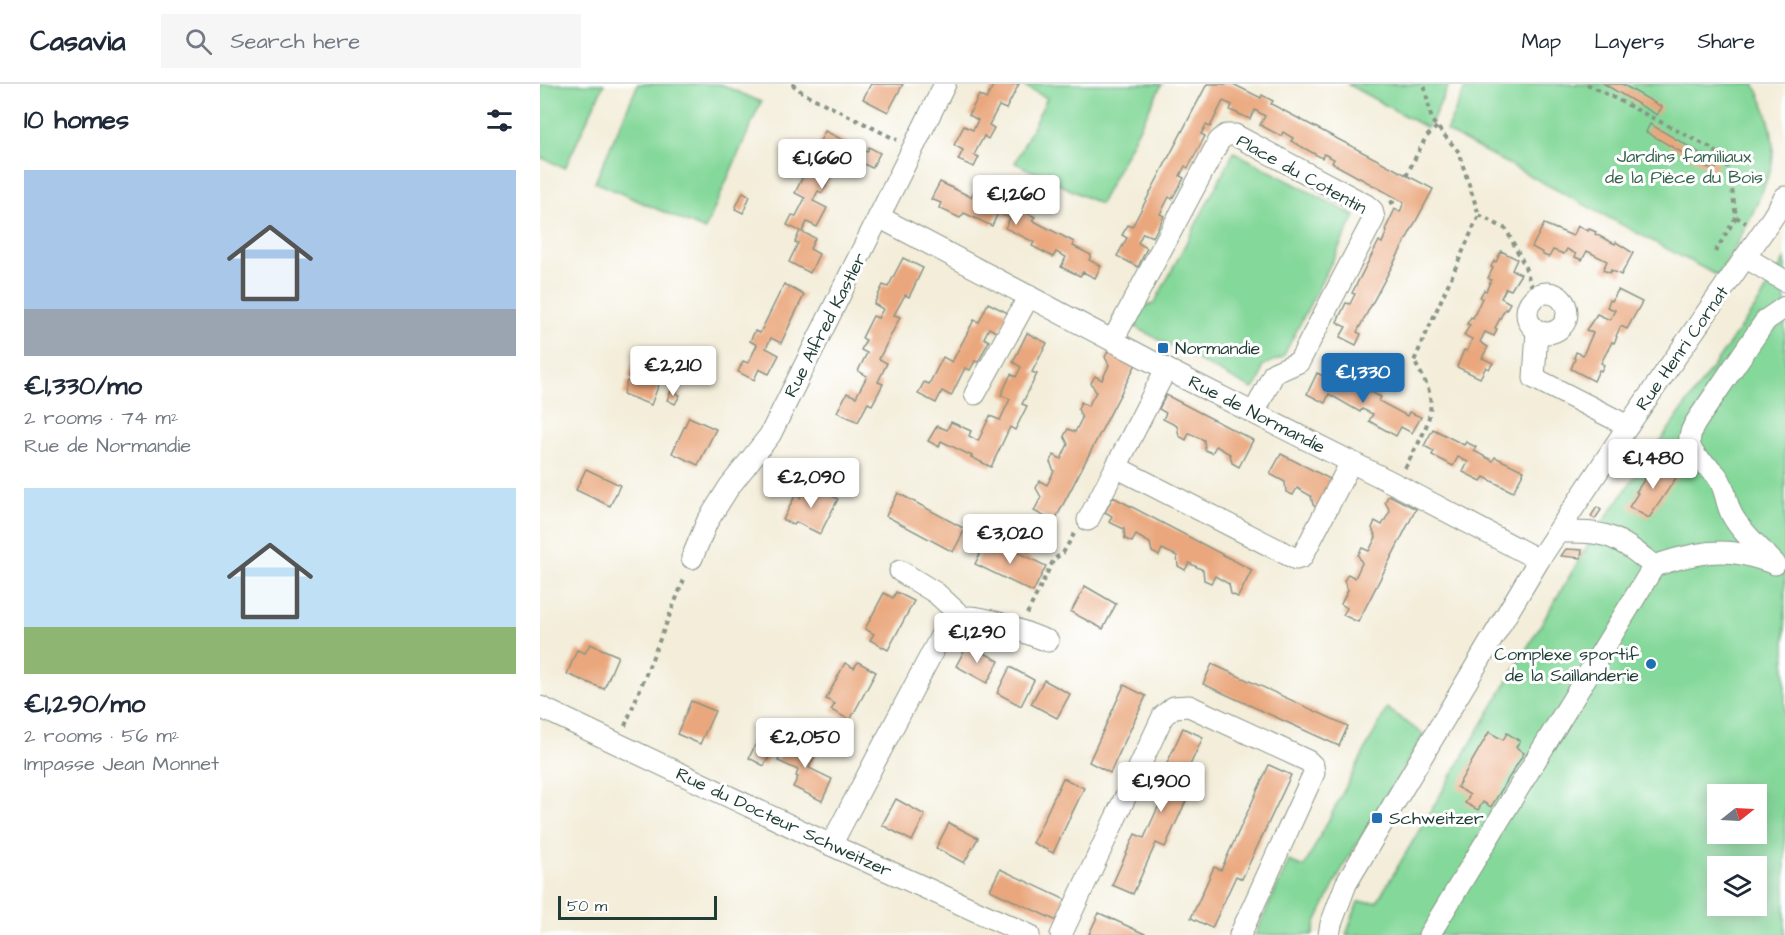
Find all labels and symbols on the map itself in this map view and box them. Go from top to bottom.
street label: Place du Cotentin [1232,128,1371,221]
pin: €1,660 [773,139,871,190]
park label: Jardins familiaux de la Pièce du Bois [1605,144,1763,190]
pin: €1,260 [967,175,1065,226]
street label: Rue Alfred Kastler [778,249,873,402]
street label: Rue Henri Cornat [1630,280,1735,416]
place label: Normandie [1175,336,1260,361]
marker: Normandie [1156,341,1170,355]
pin: €2,210 [624,346,722,397]
pin: €1,330 [1314,353,1412,404]
street label: Rue de Normandie [1184,369,1330,460]
pin: €1,480 [1604,439,1702,490]
pin: €2,090 [762,458,860,509]
pin: €3,020 [961,514,1059,565]
pin: €1,290 [928,613,1026,664]
place label: Complexe sportif de la Saillanderie [1494,642,1639,688]
marker: Complexe sportif de la Saillanderie [1644,657,1658,671]
pin: €2,050 [756,718,854,769]
street label: Rue du Docteur Schweitzer [672,761,896,884]
pin: €1,900 [1112,762,1210,813]
north arrow [1707,784,1767,844]
place label: Schweitzer [1389,806,1484,831]
marker: Schweitzer [1370,811,1384,825]
scale bar [558,893,717,920]

